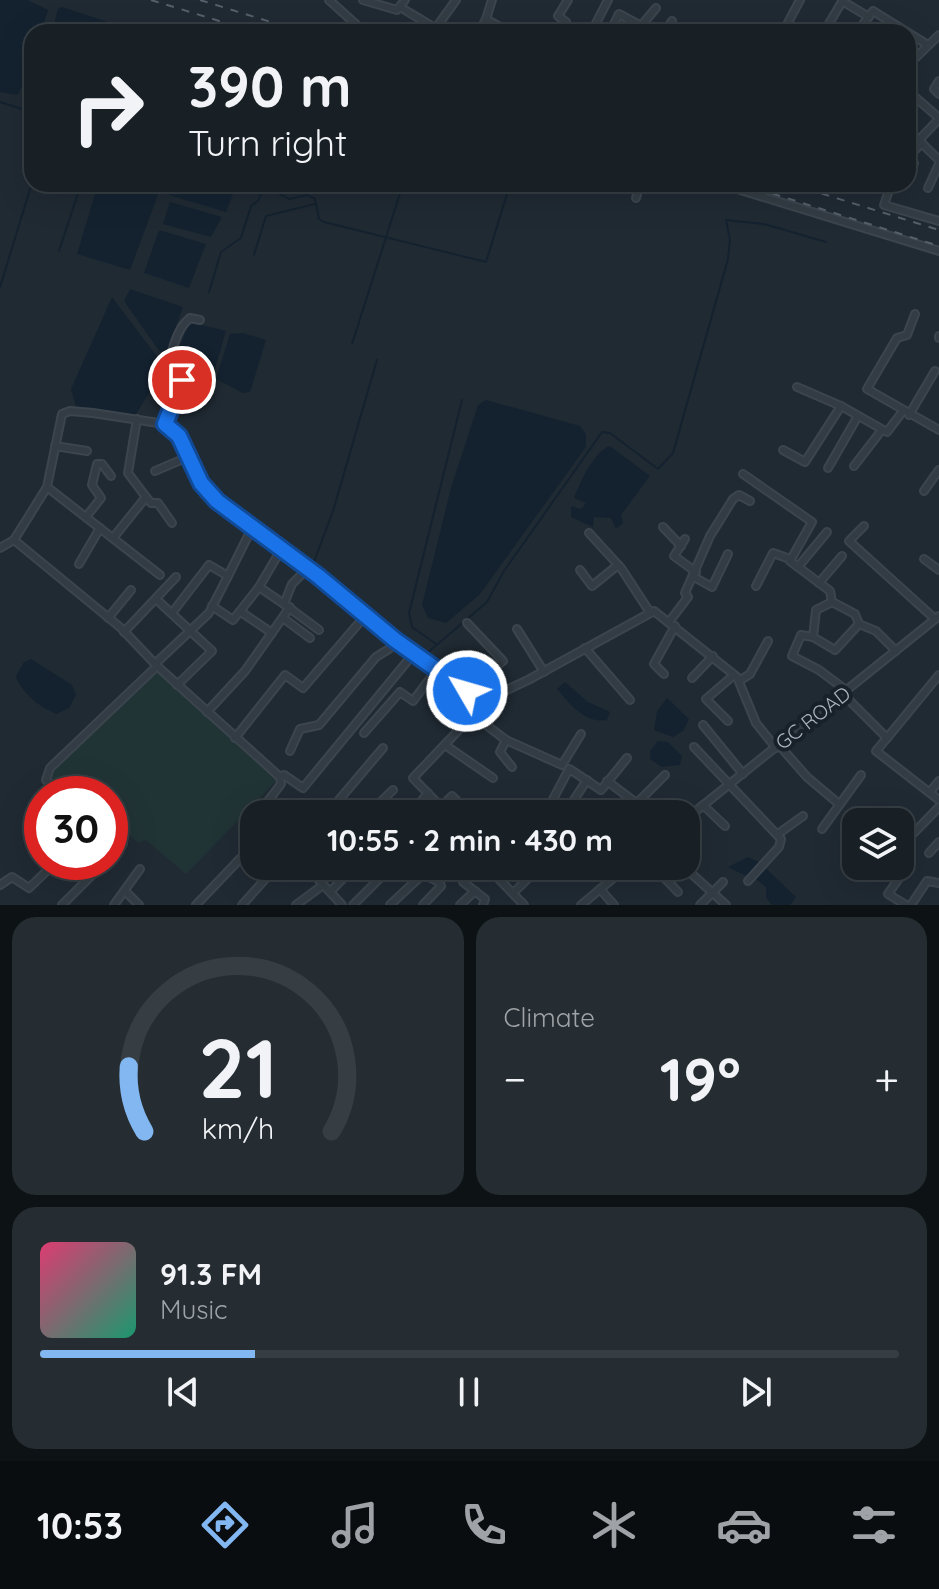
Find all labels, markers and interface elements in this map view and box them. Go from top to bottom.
text: 390 m [188,51,352,121]
icon: right [56,56,160,160]
text: Turn right [188,120,347,165]
pin [148,346,216,414]
icon: arrive [160,358,204,402]
position arrow [425,649,509,733]
street label: GC ROAD [770,681,855,755]
speed limit sign: 30 [24,776,128,880]
map controls [842,808,914,880]
button: layers [842,808,914,880]
text: 10:55 · 2 min · 430 m [327,821,613,859]
text: Climate [504,1001,595,1034]
text: 21 [198,1015,278,1119]
text: 19° [660,1041,741,1116]
text: − [504,1051,526,1106]
text: + [874,1051,899,1106]
text: km/h [201,1110,274,1146]
text: 91.3 FM [160,1255,262,1293]
text: Music [160,1293,228,1326]
icon: previous [161,1370,205,1414]
icon: pause [447,1370,491,1414]
icon: next [734,1370,778,1414]
icon: directions [197,1497,253,1553]
icon: music [327,1497,383,1553]
icon: phone [456,1497,512,1553]
icon: climate [586,1497,642,1553]
icon: car [716,1497,772,1553]
icon: filters [846,1497,902,1553]
text: 10:53 [37,1503,123,1548]

